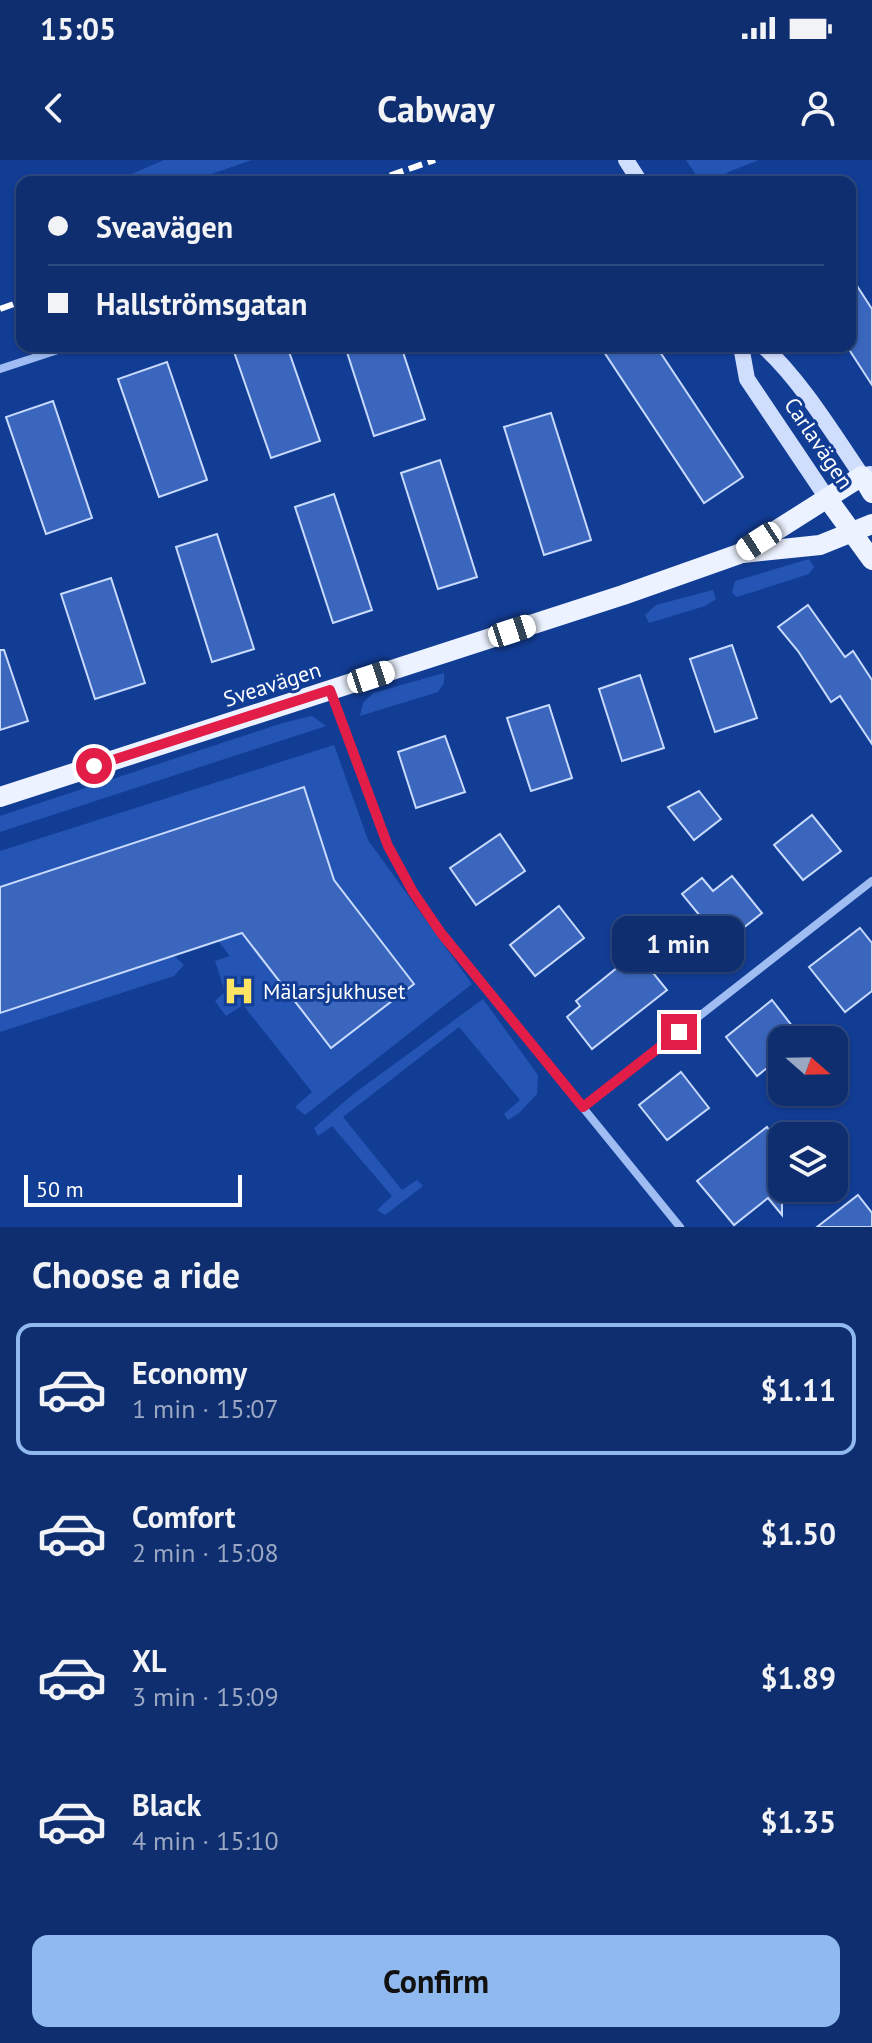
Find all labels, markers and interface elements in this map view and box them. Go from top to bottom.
text: 15:05 [40,9,116,48]
text: Cabway [377,85,495,132]
icon: back [32,86,76,130]
icon: person [796,86,840,130]
text: Sveavägen [96,207,233,246]
text: Hallströmsgatan [96,284,307,323]
street label: Carlavägen [778,392,860,494]
car [732,518,786,564]
car [485,612,539,650]
street label: Sveavägen [220,655,324,713]
car [344,658,398,696]
route start [76,748,112,784]
callout: 1 min [613,916,745,972]
text: 1 min [646,927,710,960]
hospital icon: Mälarsjukhuset [222,974,256,1008]
place label: Mälarsjukhuset [263,977,406,1005]
route end [661,1014,697,1050]
north arrow [768,1026,848,1106]
map controls [768,1026,848,1202]
button: layers [768,1122,848,1202]
scale bar [24,1171,242,1207]
text: 50 m [36,1175,84,1203]
text: Choose a ride [32,1251,240,1298]
icon: car [36,1353,108,1425]
text: Economy [132,1353,247,1392]
text: $1.11 [761,1370,836,1409]
text: 1 min · 15:07 [132,1392,279,1425]
icon: car [36,1497,108,1569]
text: Comfort [132,1497,235,1536]
text: $1.50 [761,1514,836,1553]
text: 2 min · 15:08 [132,1536,279,1569]
icon: car [36,1641,108,1713]
text: XL [132,1641,166,1680]
text: $1.89 [761,1658,836,1697]
text: 3 min · 15:09 [132,1680,279,1713]
icon: car [36,1785,108,1857]
text: Black [132,1785,201,1824]
text: $1.35 [761,1802,836,1841]
text: 4 min · 15:10 [132,1824,279,1857]
button: Confirm [32,1935,840,2027]

